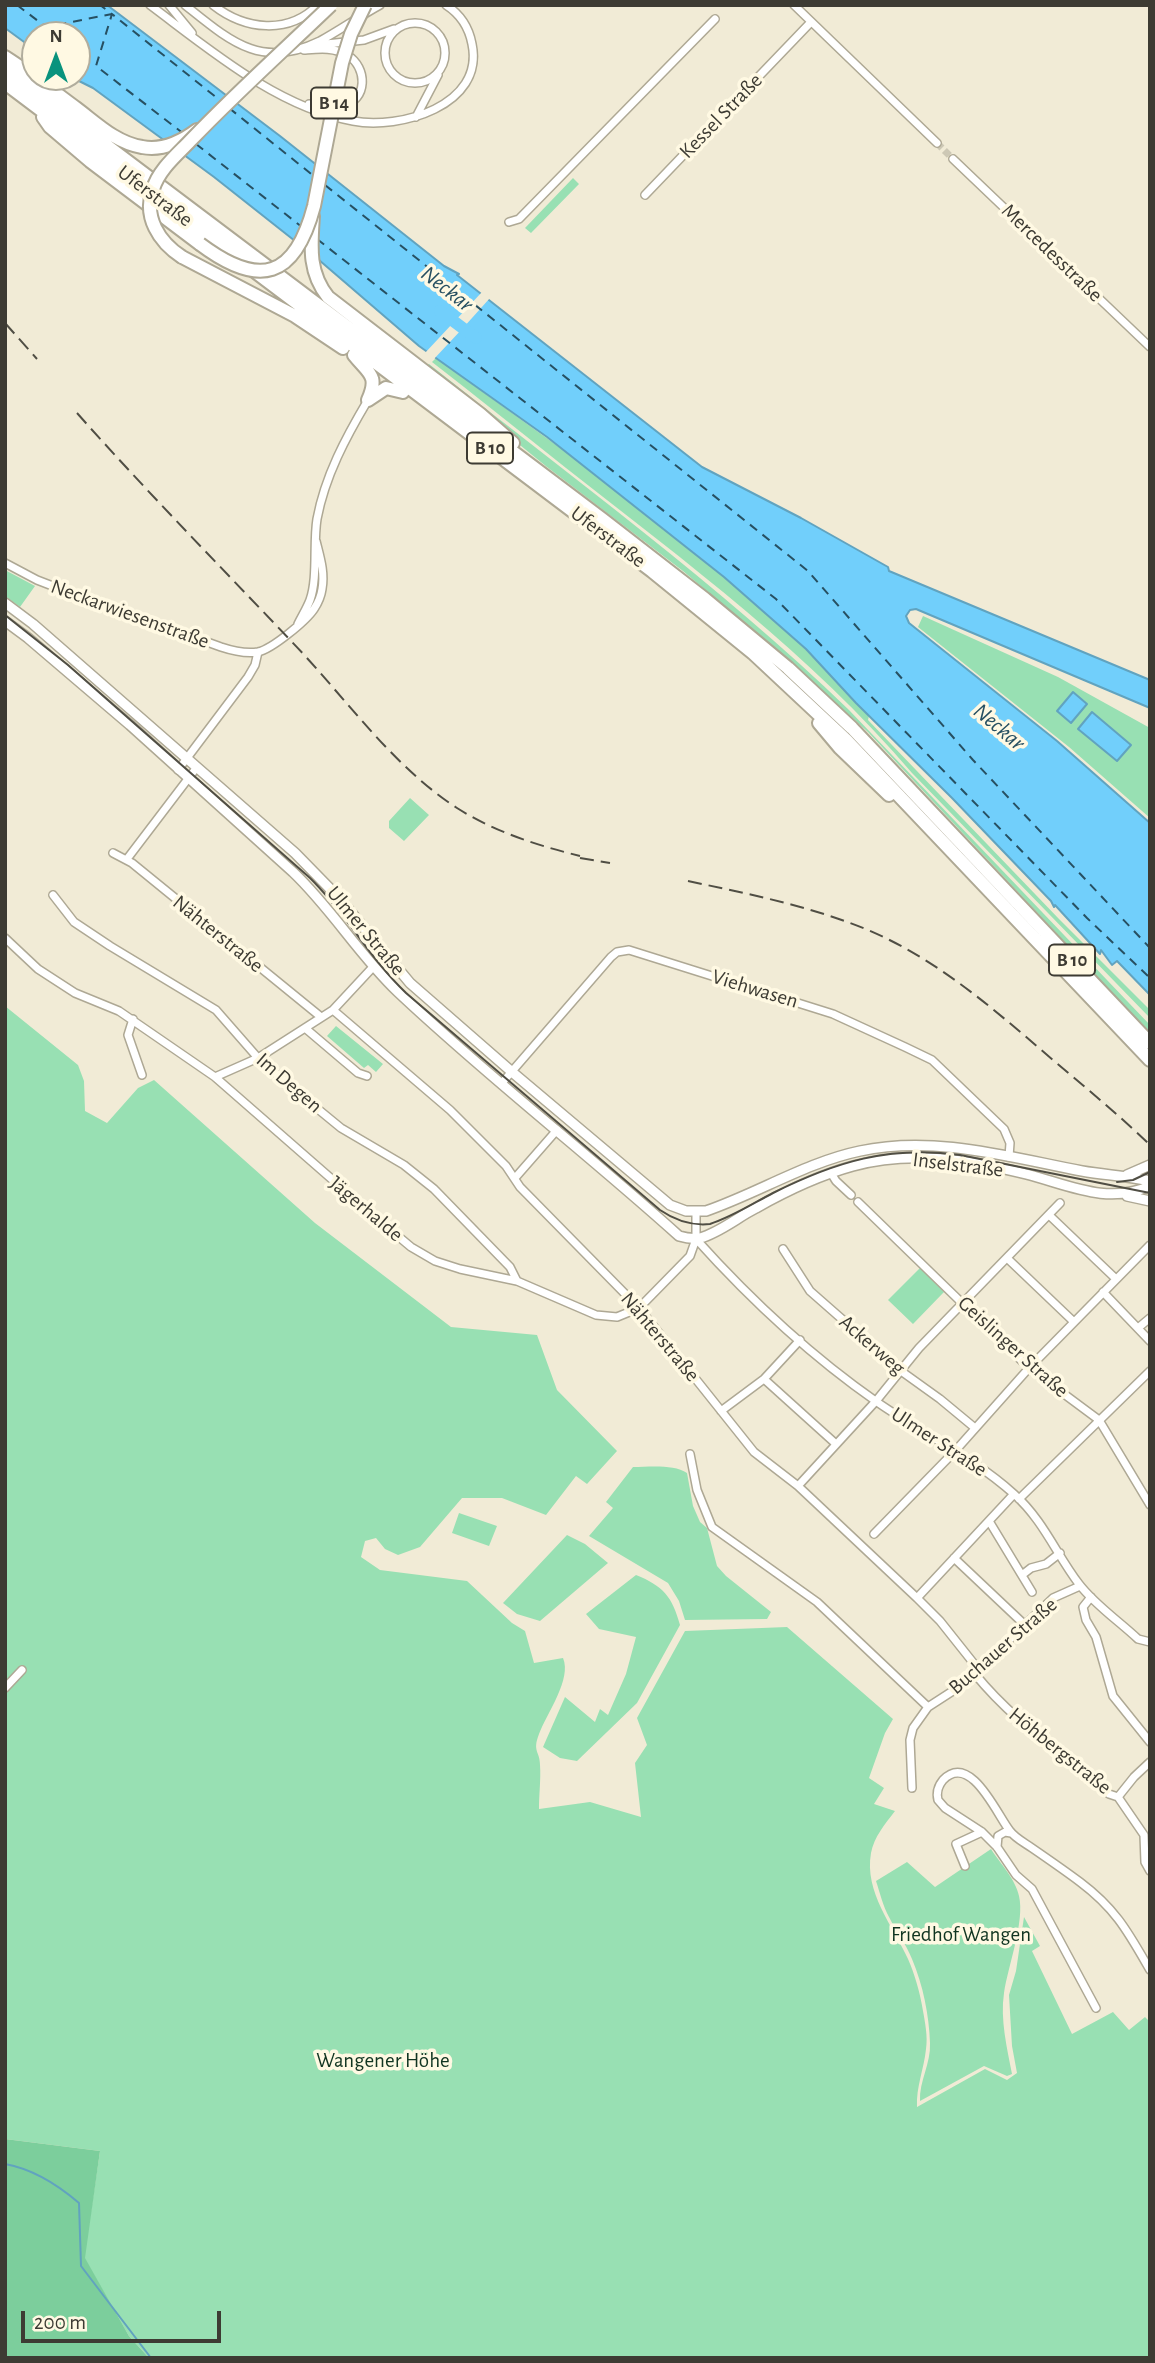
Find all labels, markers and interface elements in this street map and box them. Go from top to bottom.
north arrow [21,21,91,91]
text: N [49,27,63,46]
street label: Kessel Straße [674,68,768,164]
road number: B 14 [311,88,357,118]
street label: Uferstraße [112,160,198,232]
street label: Mercedesstraße [996,199,1108,307]
water label: Neckar [415,260,479,318]
road number: B 10 [467,432,513,463]
street label: Uferstraße [565,501,651,573]
street label: Neckarwiesenstraße [47,574,213,654]
water label: Neckar [968,697,1030,757]
street label: Ulmer Straße [321,881,411,981]
street label: Nähterstraße [168,890,268,978]
road number: B 10 [1049,944,1095,976]
street label: Viehwasen [709,964,801,1014]
street label: Im Degen [251,1047,327,1119]
street label: Inselstraße [911,1147,1005,1183]
street label: Jägerhalde [324,1171,408,1247]
street label: Nähterstraße [615,1287,705,1387]
street label: Geislinger Straße [952,1291,1074,1403]
street label: Ackerweg [834,1309,910,1381]
street label: Ulmer Straße [886,1402,992,1482]
street label: Buchauer Straße [944,1592,1062,1700]
street label: Höhbergstraße [1004,1702,1116,1800]
park label: Friedhof Wangen [891,1922,1031,1948]
park label: Wangener Höhe [316,2048,450,2074]
scale bar [24,2296,224,2340]
text: 200 m [34,2312,86,2333]

